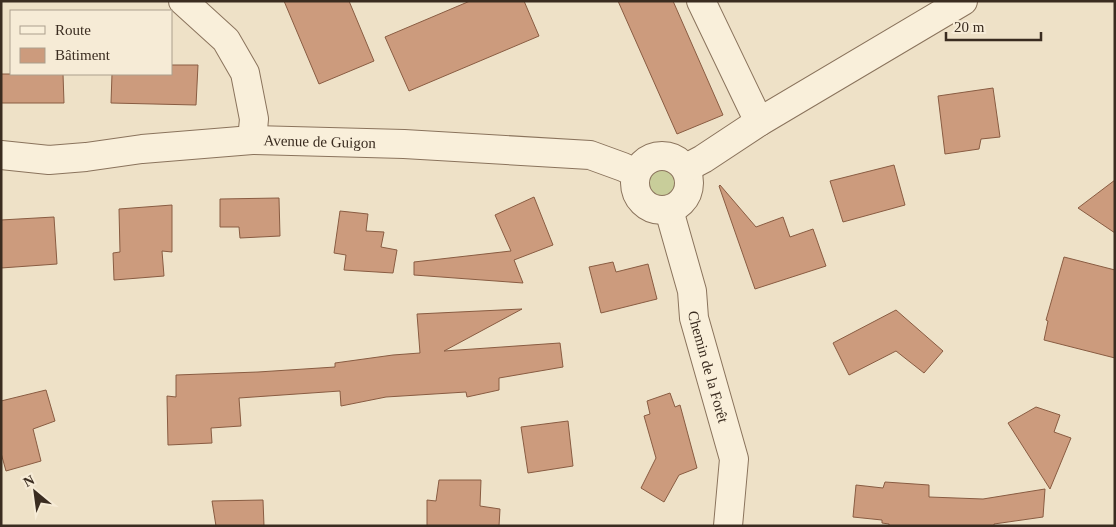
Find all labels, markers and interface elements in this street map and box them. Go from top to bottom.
legend [10,10,172,75]
scale bar [946,10,1041,42]
text: 20 m [954,19,985,35]
text: Route [55,22,91,38]
text: Bâtiment [55,47,111,63]
street label: Avenue de Guigon [263,132,376,151]
street label: Chemin de la Forêt [686,310,732,425]
north arrow [10,467,60,517]
text: N [21,472,37,490]

